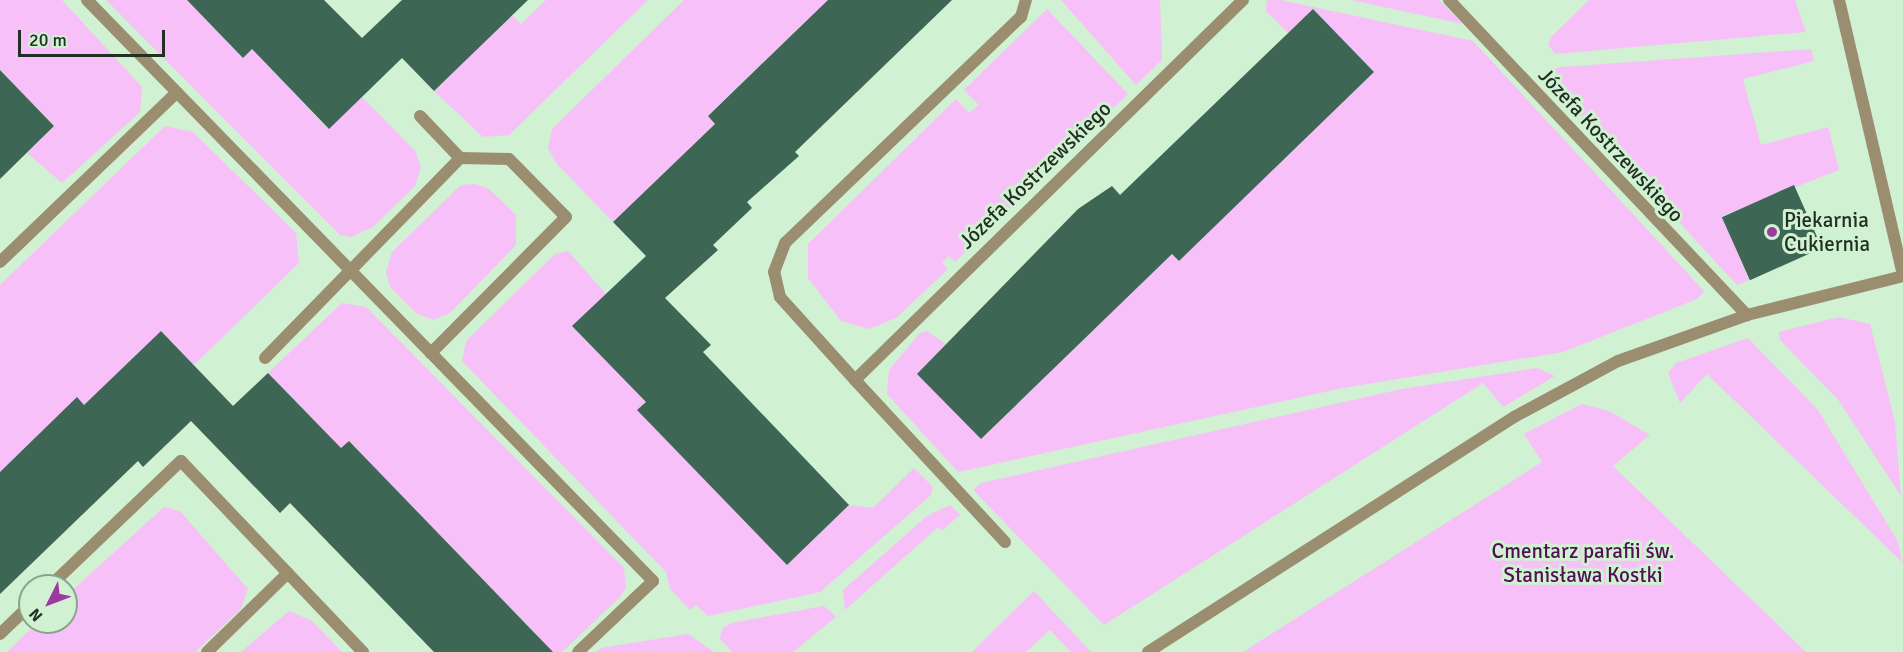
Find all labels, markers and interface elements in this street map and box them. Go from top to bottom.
scale bar [21,18,168,56]
text: 20 m [29,29,67,51]
street label: Józefa Kostrzewskiego [1533,63,1689,227]
street label: Józefa Kostrzewskiego [954,96,1116,254]
place label: Piekarnia Cukiernia [1784,207,1870,257]
marker: Piekarnia Cukiernia [1765,225,1779,239]
park label: Cmentarz parafii św. Stanisława Kostki [1492,538,1674,588]
north arrow [18,574,78,634]
text: N [25,604,47,626]

